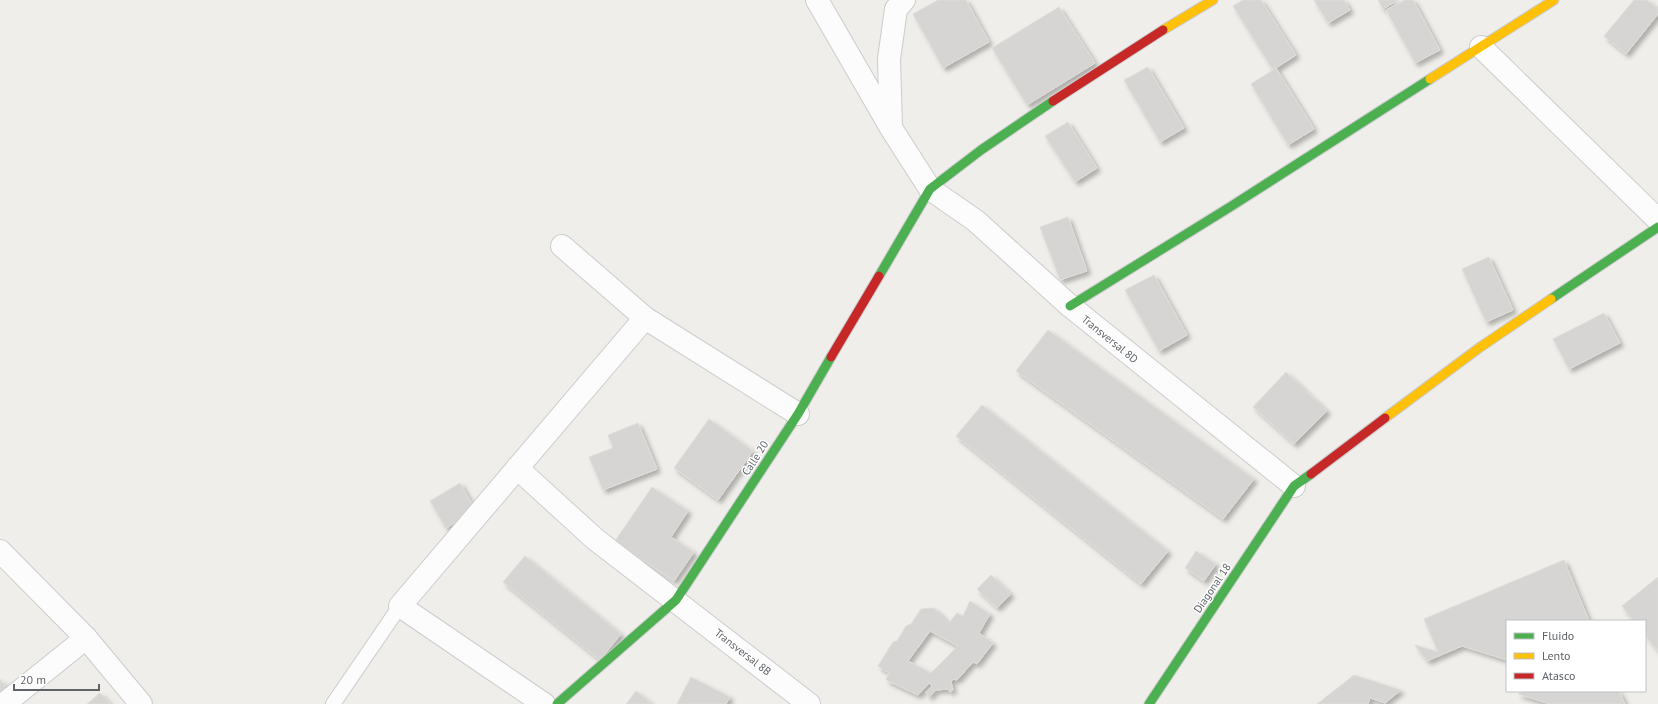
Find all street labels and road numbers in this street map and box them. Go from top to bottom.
street label: Transversal 8D [1079,312,1141,366]
street label: Calle 20 [739,438,771,478]
street label: Diagonal 18 [1190,560,1234,616]
street label: Transversal 8B [712,626,774,678]

